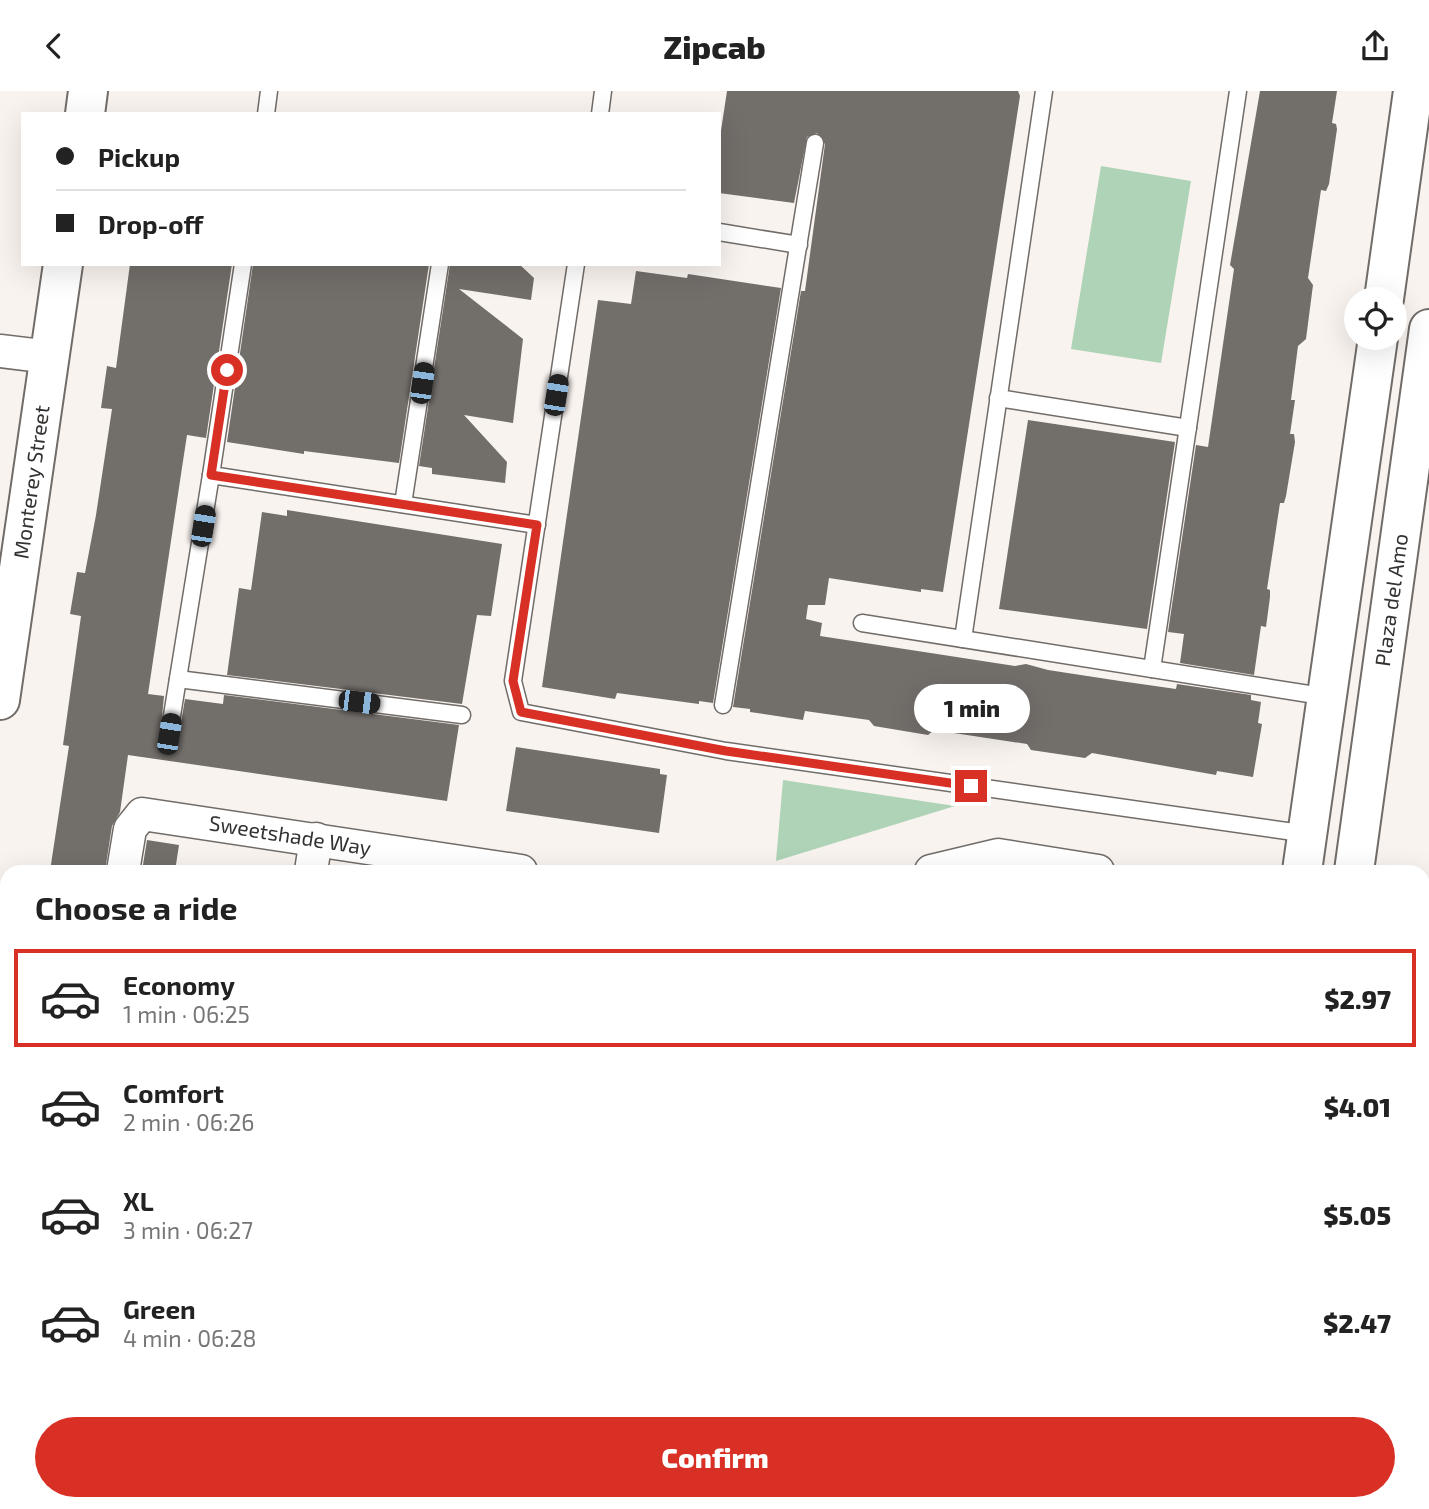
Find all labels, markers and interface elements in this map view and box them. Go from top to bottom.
icon: back [35,27,73,65]
text: Zipcab [663,27,766,65]
icon: share [1356,27,1394,65]
text: Pickup [98,141,180,172]
text: Drop-off [98,208,203,239]
map controls [1344,287,1407,350]
button: locate [1344,287,1407,350]
route start [211,354,243,386]
car [409,361,436,405]
car [543,373,570,417]
street label: Monterey Street [7,403,54,560]
car [190,504,217,548]
street label: Plaza del Amo [1369,532,1412,668]
callout: 1 min [913,685,1029,733]
car [337,689,382,715]
text: 1 min [944,694,1000,722]
car [156,712,183,756]
route end [955,770,987,802]
street label: Sweetshade Way [207,809,373,860]
text: Choose a ride [35,888,238,926]
icon: car [39,967,102,1030]
text: Economy [123,969,235,1000]
text: $2.97 [1324,983,1391,1014]
text: 1 min · 06:25 [123,1000,250,1028]
icon: car [39,1075,102,1138]
text: Comfort [123,1077,224,1108]
text: $4.01 [1324,1091,1391,1122]
text: 2 min · 06:26 [123,1108,255,1136]
icon: car [39,1183,102,1246]
text: XL [123,1185,154,1216]
text: $5.05 [1323,1199,1391,1230]
text: 3 min · 06:27 [123,1216,253,1244]
icon: car [39,1291,102,1354]
text: Green [123,1293,196,1324]
text: $2.47 [1323,1307,1391,1338]
text: 4 min · 06:28 [123,1324,257,1352]
button: Confirm [35,1417,1395,1497]

